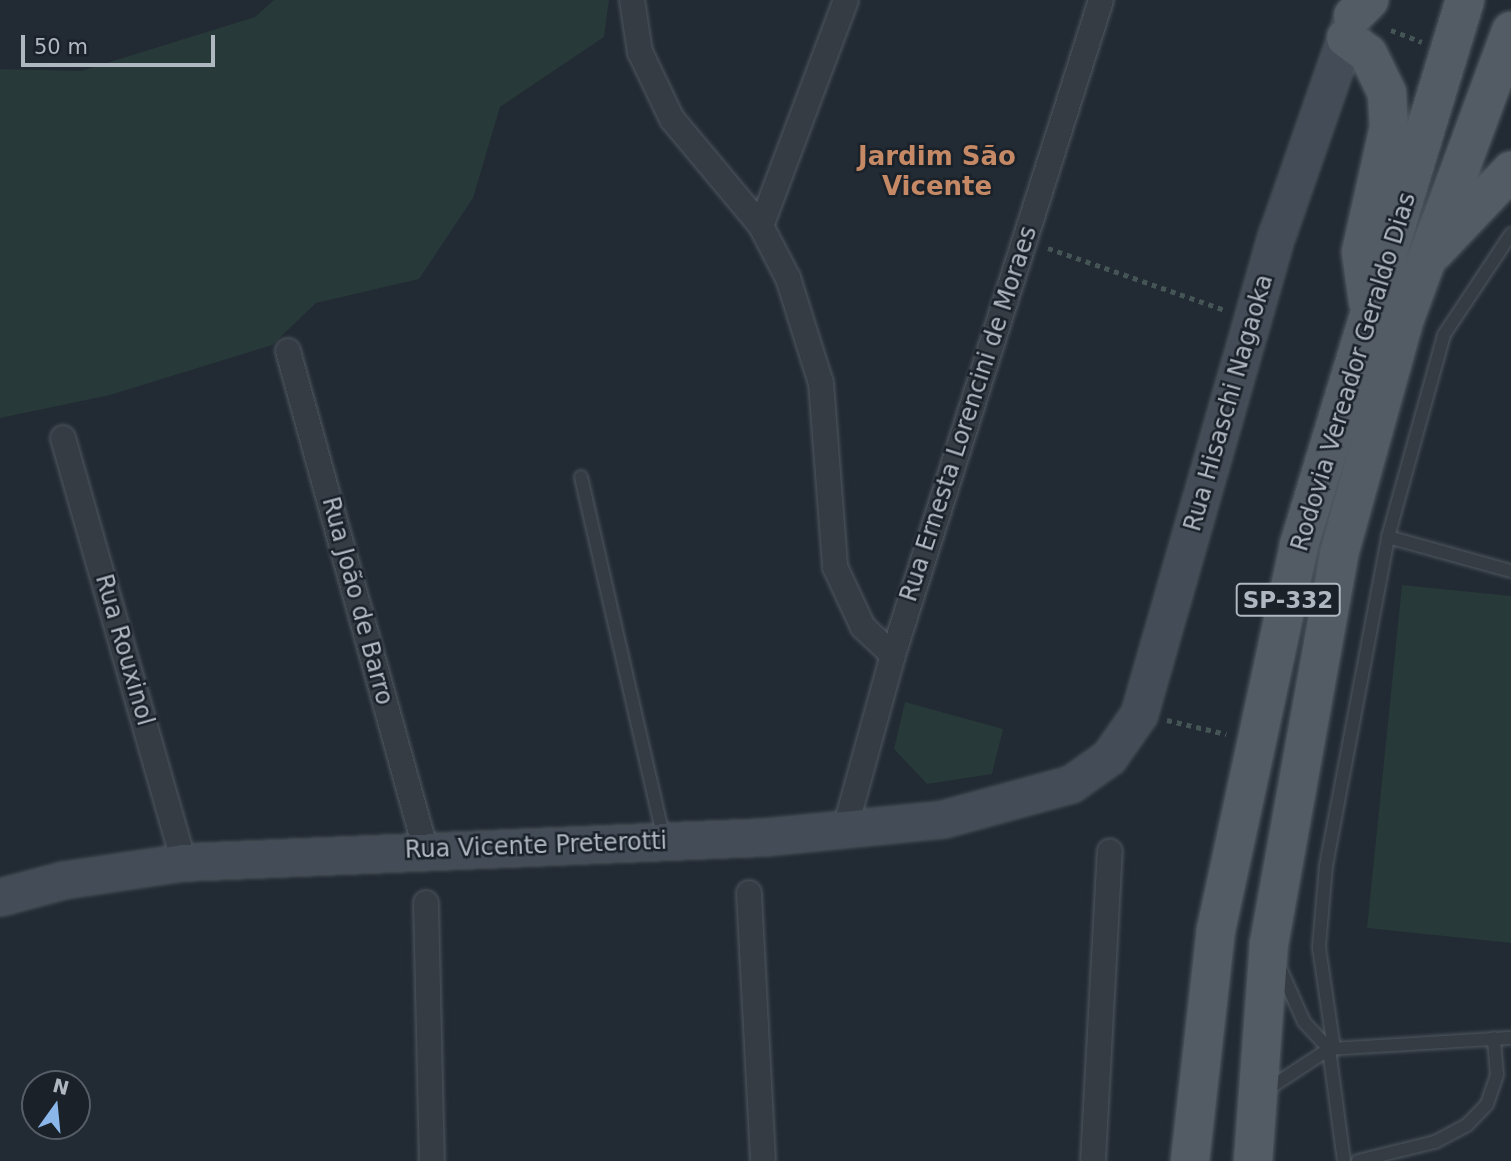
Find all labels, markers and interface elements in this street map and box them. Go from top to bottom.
scale bar [24,21,219,65]
text: 50 m [34,35,88,59]
district label: Jardim São Vicente [858,141,1016,202]
street label: Rodovia Vereador Geraldo Dias [1286,189,1422,555]
street label: Rua Ernesta Lorencini de Moraes [895,223,1043,605]
street label: Rua Hisaschi Nagaoka [1179,271,1279,535]
street label: Rua João de Barro [315,494,399,708]
street label: Rua Rouxinol [89,571,159,729]
road number: SP-332 [1236,580,1340,620]
street label: Rua Vicente Preterotti [404,827,668,865]
north arrow [21,1070,91,1140]
text: N [50,1074,71,1099]

